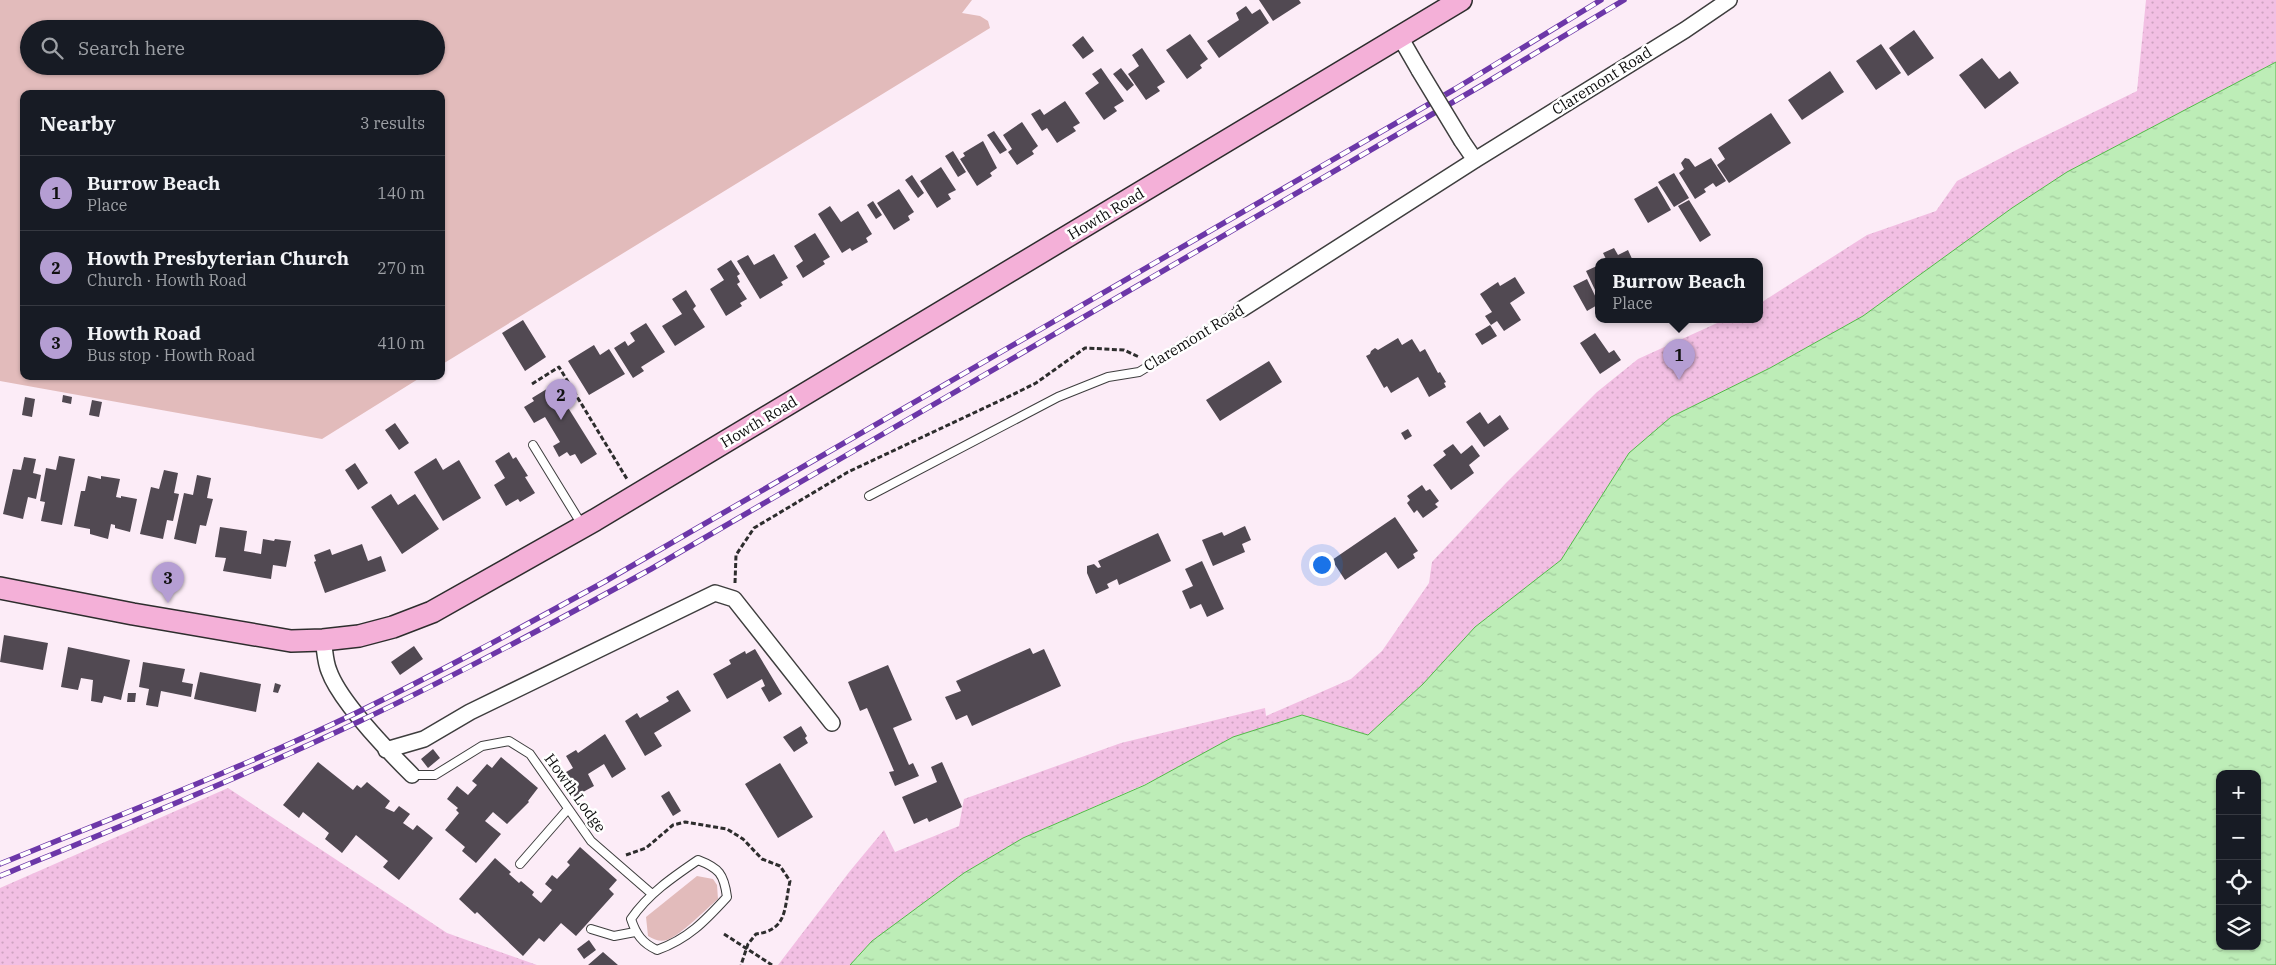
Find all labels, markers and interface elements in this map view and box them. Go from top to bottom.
search box [20,20,445,75]
icon: search [38,34,66,62]
text: Search here [78,36,185,60]
street label: Claremont Road [1548,42,1655,119]
text: Nearby [40,109,116,137]
text: 3 results [360,113,425,133]
text: Burrow Beach [87,171,220,195]
text: 1 [51,183,61,203]
text: 140 m [377,183,425,203]
street label: Howth Road [1064,183,1147,244]
text: Place [87,195,127,215]
text: Howth Presbyterian Church [87,246,349,270]
text: 2 [51,258,61,278]
text: 270 m [377,258,425,278]
popup [1595,258,1763,323]
text: Burrow Beach [1612,269,1746,293]
text: Church · Howth Road [87,270,247,290]
text: Place [1612,293,1652,313]
street label: Claremont Road [1140,300,1248,375]
text: Howth Road [87,321,201,345]
text: 3 [51,333,61,353]
text: 410 m [377,333,425,353]
pin: 1 [1663,339,1695,380]
text: Bus stop · Howth Road [87,345,255,365]
pin: 2 [545,379,577,420]
street label: Howth Road [717,391,800,452]
your location [1309,552,1335,578]
pin: 3 [152,562,184,603]
street label: Howth Lodge [540,750,610,836]
map controls [2216,770,2261,950]
button: + [2216,770,2261,815]
button: − [2216,815,2261,860]
button: locate [2216,860,2261,905]
button: layers [2216,905,2261,950]

